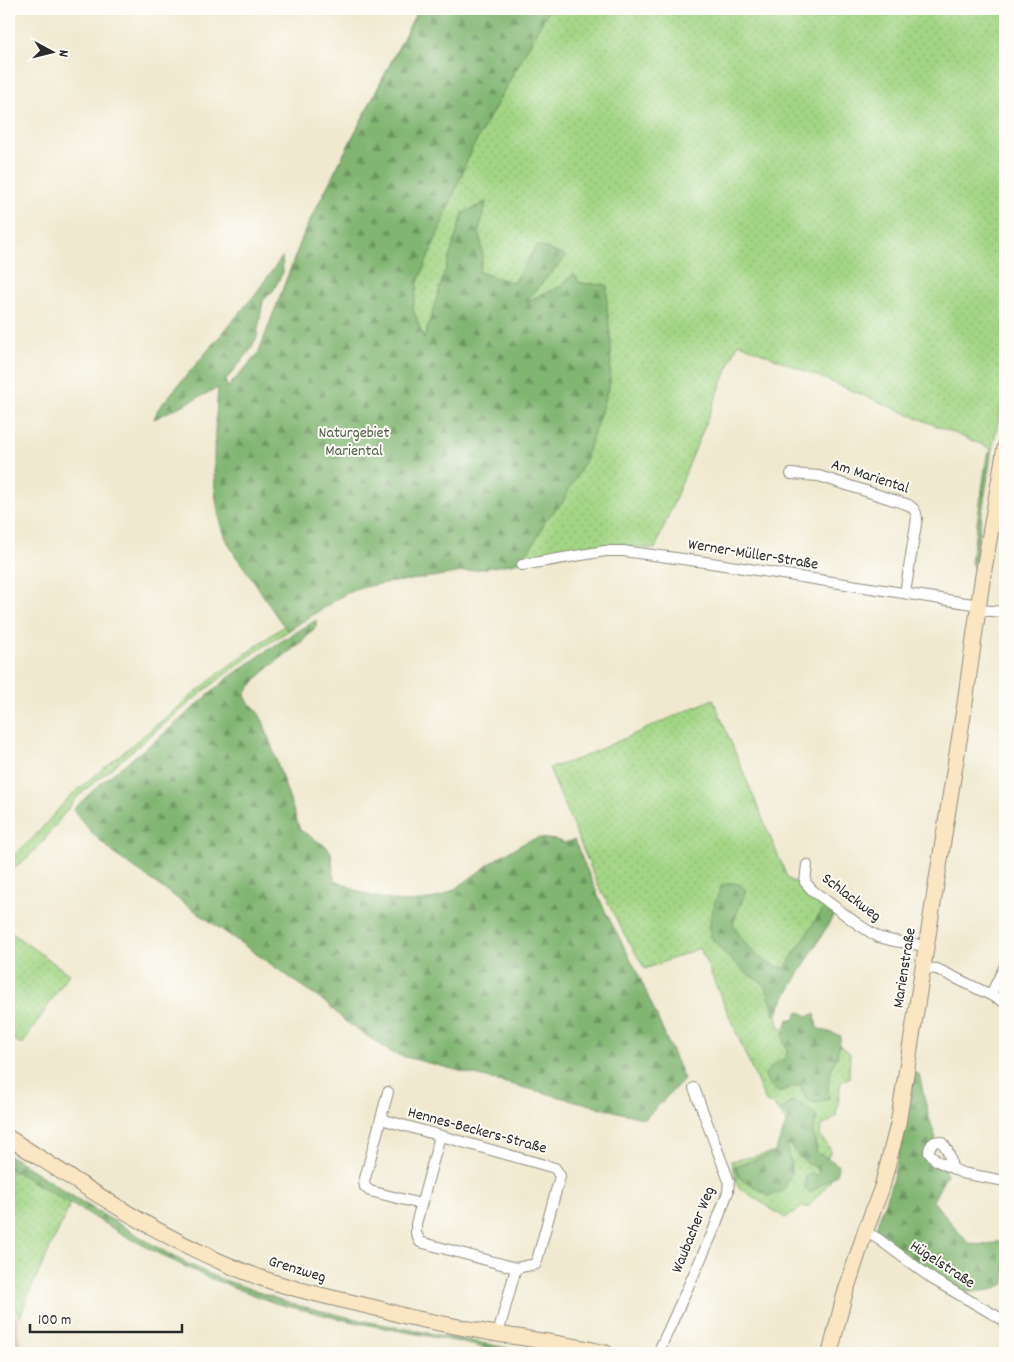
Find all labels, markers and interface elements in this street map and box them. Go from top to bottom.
north arrow [28,28,78,78]
text: N [53,49,73,58]
park label: Naturgebiet Mariental [319,422,390,463]
street label: Am Mariental [828,454,912,500]
street label: Werner-Müller-Straße [686,533,820,577]
street label: Schlackweg [816,868,886,928]
street label: Marienstraße [887,926,923,1010]
street label: Hennes-Beckers-Straße [405,1101,549,1161]
street label: Waubacher Weg [666,1183,722,1277]
street label: Hügelstraße [905,1235,979,1295]
street label: Grenzweg [265,1250,329,1290]
scale bar [30,1302,182,1334]
text: 100 m [38,1310,71,1332]

